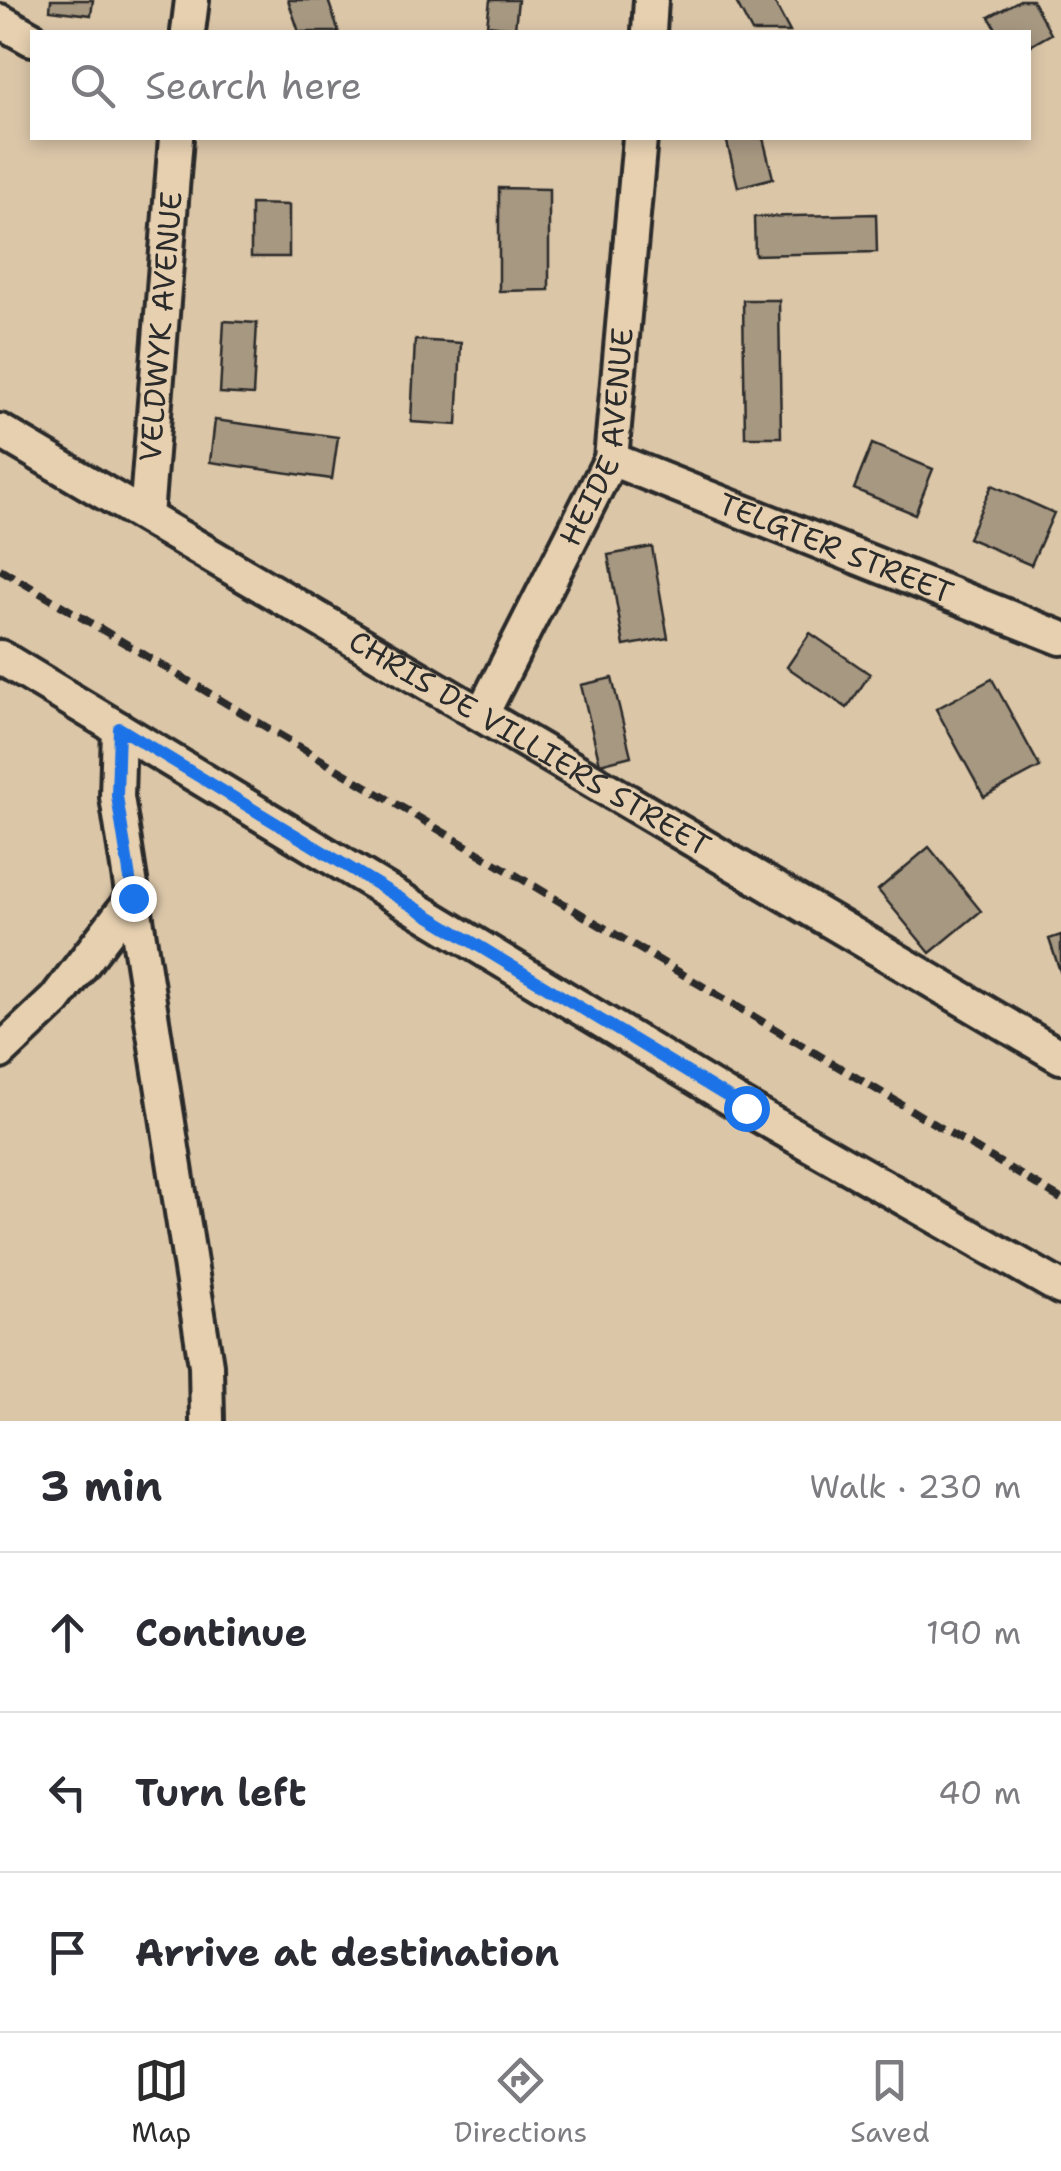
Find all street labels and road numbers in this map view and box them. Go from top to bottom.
street label: VELDWYK AVENUE [129,190,192,463]
street label: HEIDE AVENUE [549,326,643,553]
street label: TELGTER STREET [713,483,959,613]
street label: CHRIS DE VILLIERS STREET [341,620,718,866]

